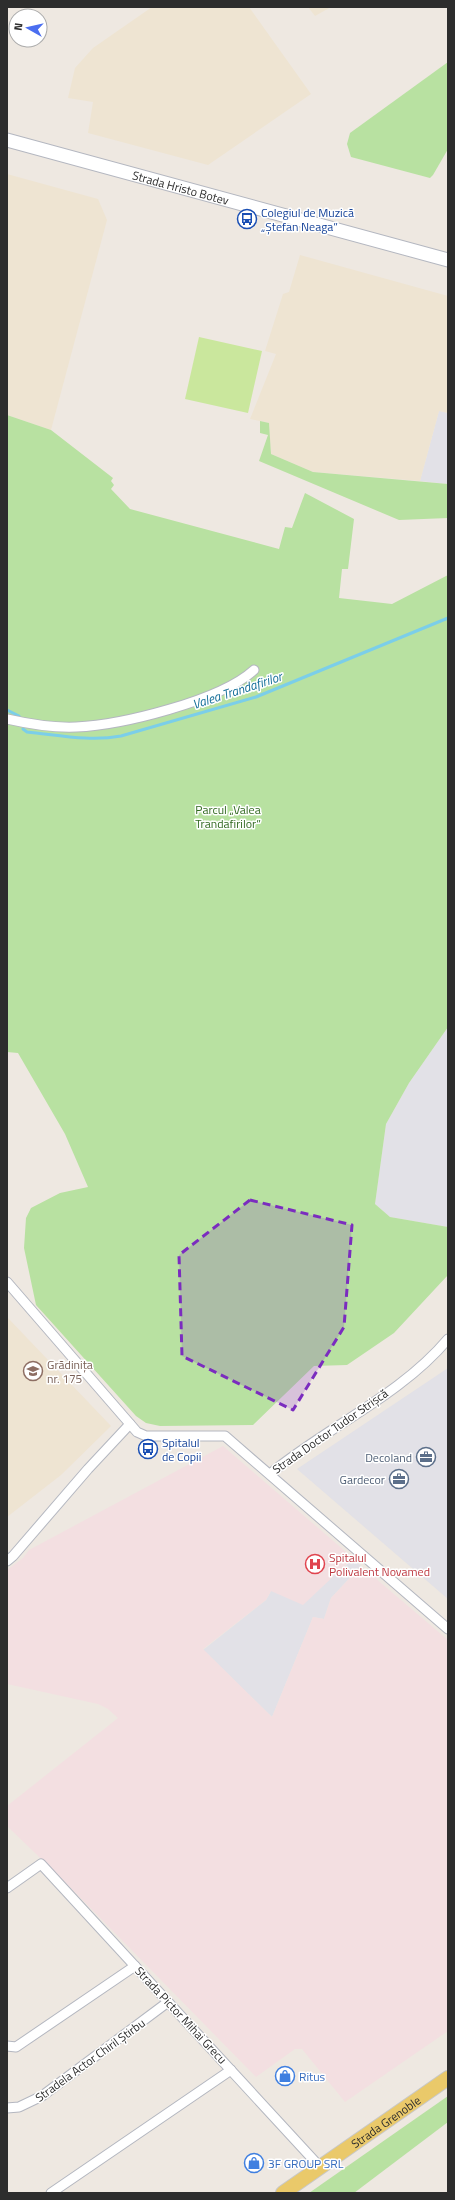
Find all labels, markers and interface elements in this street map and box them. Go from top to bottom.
north arrow [8,8,48,48]
text: N [10,22,27,31]
street label: Strada Hristo Botev [130,165,231,210]
place label: Colegiul de Muzică „Ștefan Neaga” [261,203,354,236]
bus stop icon: Colegiul de Muzică „Ștefan Neaga” [236,208,258,230]
water label: Valea Trandafirilor [190,665,286,714]
park label: Parcul „Valea Trandafirilor” [195,800,261,833]
place label: Grădinița nr. 175 [47,1355,93,1388]
school or university icon: Grădinița nr. 175 [22,1360,44,1382]
street label: Strada Doctor Tudor Strișcă [268,1384,392,1478]
place label: Spitalul de Copii [162,1433,201,1466]
bus stop icon: Spitalul de Copii [137,1438,159,1460]
office icon: Decoland [415,1446,437,1468]
place label: Decoland [365,1448,412,1467]
office icon: Gardecor [388,1468,410,1490]
place label: Gardecor [340,1470,385,1489]
place label: Spitalul Polivalent Novamed [329,1548,430,1581]
hospital icon: Spitalul Polivalent Novamed [304,1553,326,1575]
street label: Strada Pictor Mihai Grecu [131,1962,231,2068]
street label: Stradela Actor Chiril Știrbu [31,2013,149,2107]
shop icon: Ritus [274,2065,296,2087]
place label: Ritus [299,2067,326,2086]
street label: Strada Grenoble [347,2090,424,2153]
shop icon: 3F GROUP SRL [243,2152,265,2174]
place label: 3F GROUP SRL [268,2154,344,2173]

